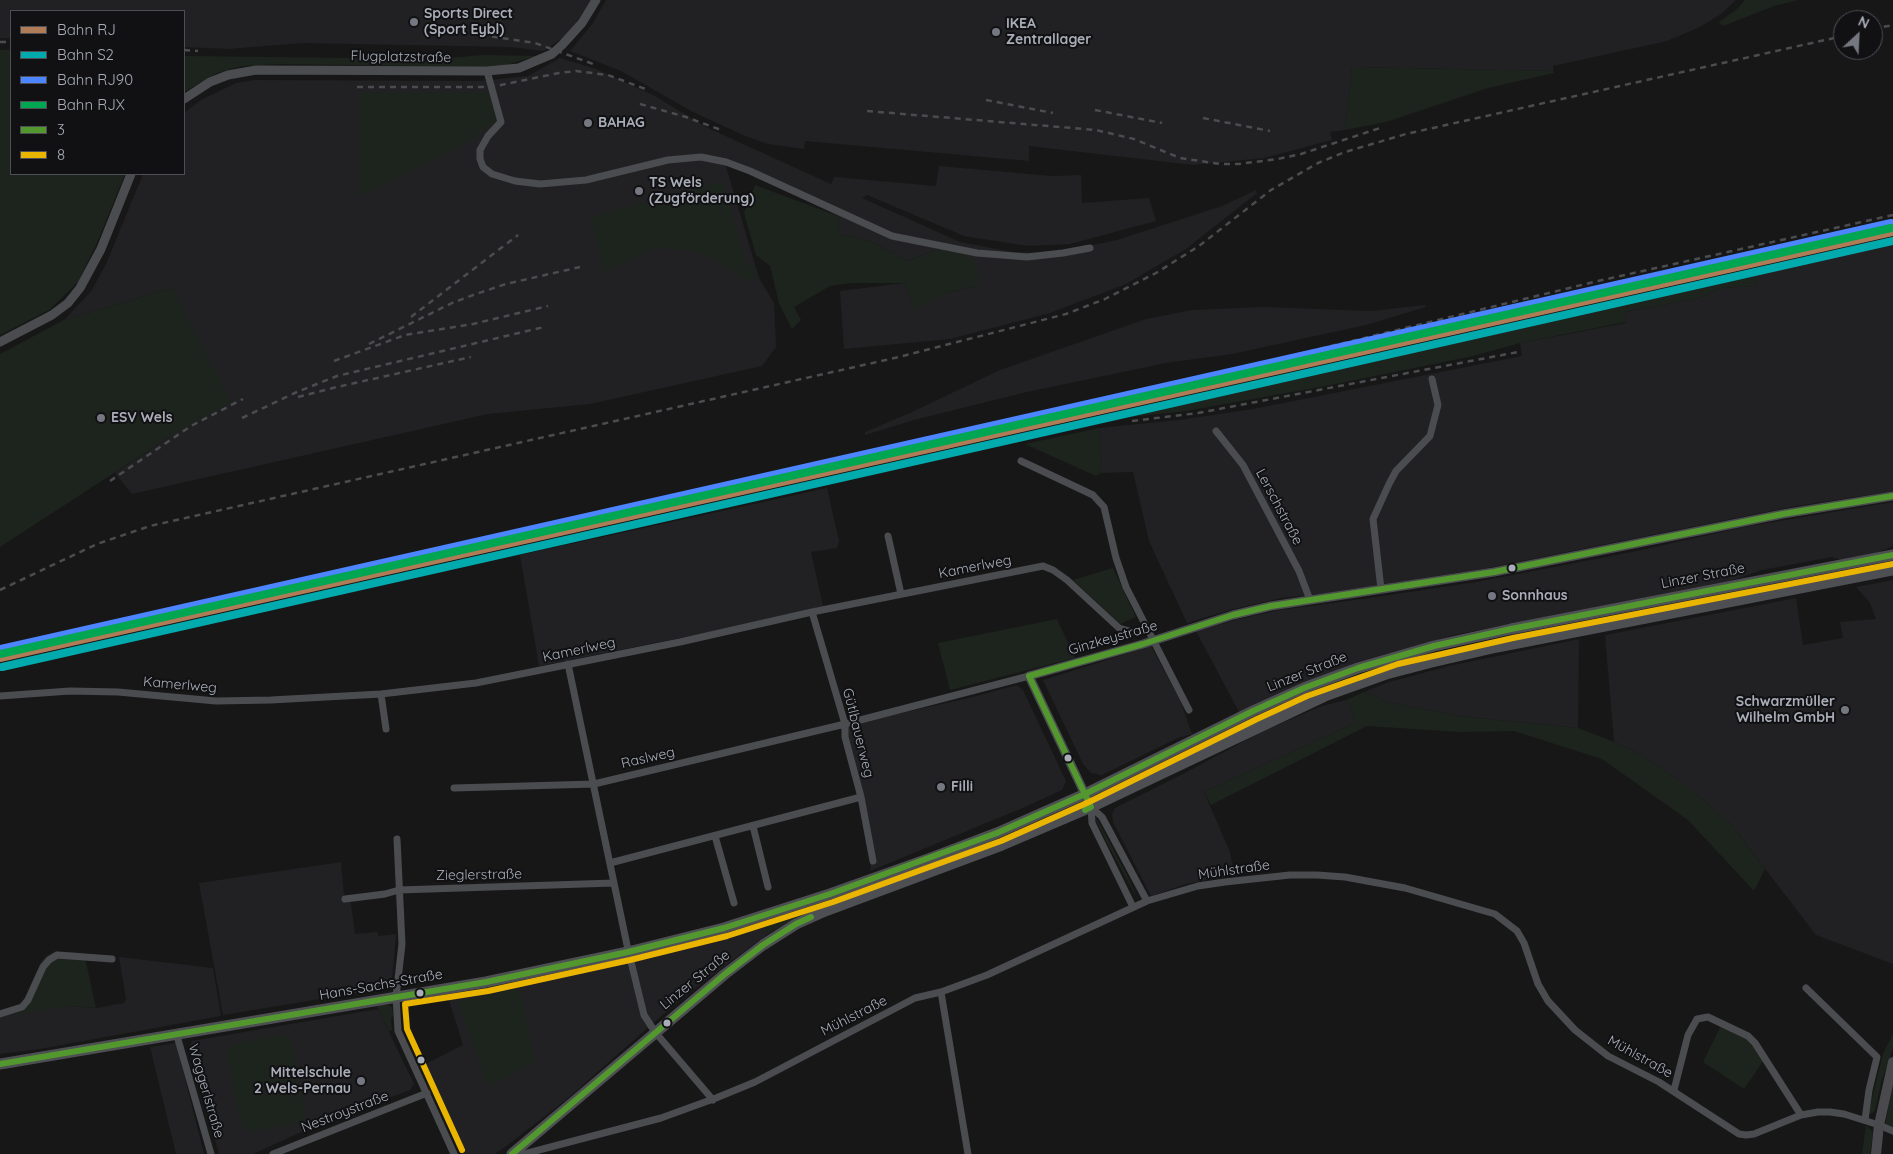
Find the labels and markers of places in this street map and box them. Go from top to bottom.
place label: Sports Direct (Sport Eybl) [424,6,513,38]
marker: Sports Direct (Sport Eybl) [408,16,420,28]
place label: IKEA Zentrallager [1006,16,1091,48]
marker: IKEA Zentrallager [990,26,1002,38]
place label: BAHAG [598,115,645,131]
marker: BAHAG [582,117,594,129]
place label: TS Wels (Zugförderung) [649,175,754,208]
marker: TS Wels (Zugförderung) [633,185,645,197]
place label: ESV Wels [111,410,173,426]
marker: ESV Wels [95,412,107,424]
unlabelled marker [1507,563,1517,573]
place label: Sonnhaus [1502,588,1568,604]
marker: Sonnhaus [1486,590,1498,602]
place label: Schwarzmüller Wilhelm GmbH [1736,694,1835,726]
marker: Schwarzmüller Wilhelm GmbH [1839,704,1851,716]
unlabelled marker [1063,753,1073,763]
place label: Filli [951,779,973,795]
marker: Filli [935,781,947,793]
unlabelled marker [415,988,425,998]
unlabelled marker [662,1018,672,1028]
unlabelled marker [416,1055,426,1065]
place label: Mittelschule 2 Wels-Pernau [254,1065,351,1098]
marker: Mittelschule 2 Wels-Pernau [355,1075,367,1087]

